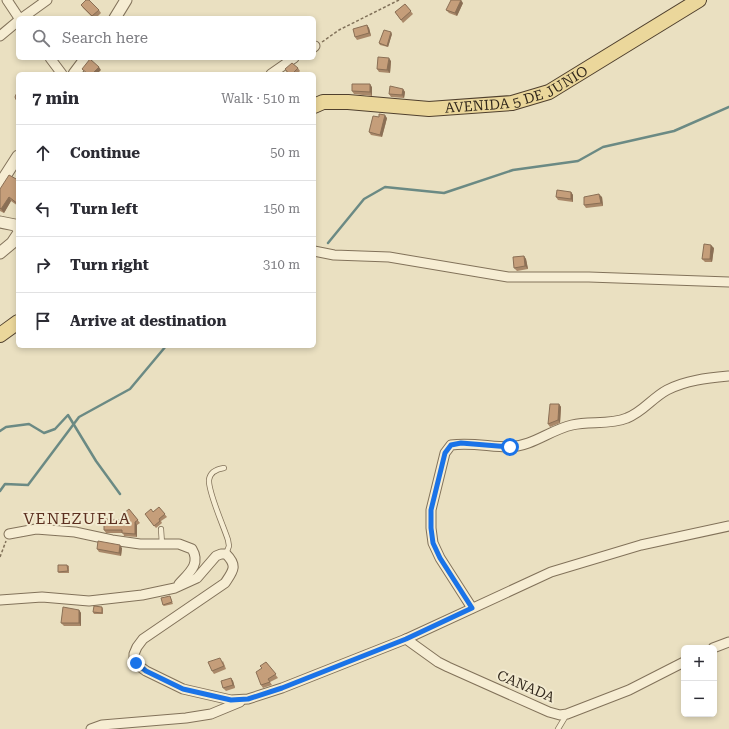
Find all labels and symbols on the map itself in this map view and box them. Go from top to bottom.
street label: AVENIDA 5 DE JUNIO [444,62,591,116]
route start [501,438,519,456]
district label: VENEZUELA [23,509,131,528]
route end [127,654,145,672]
street label: CANADA [495,667,557,705]

